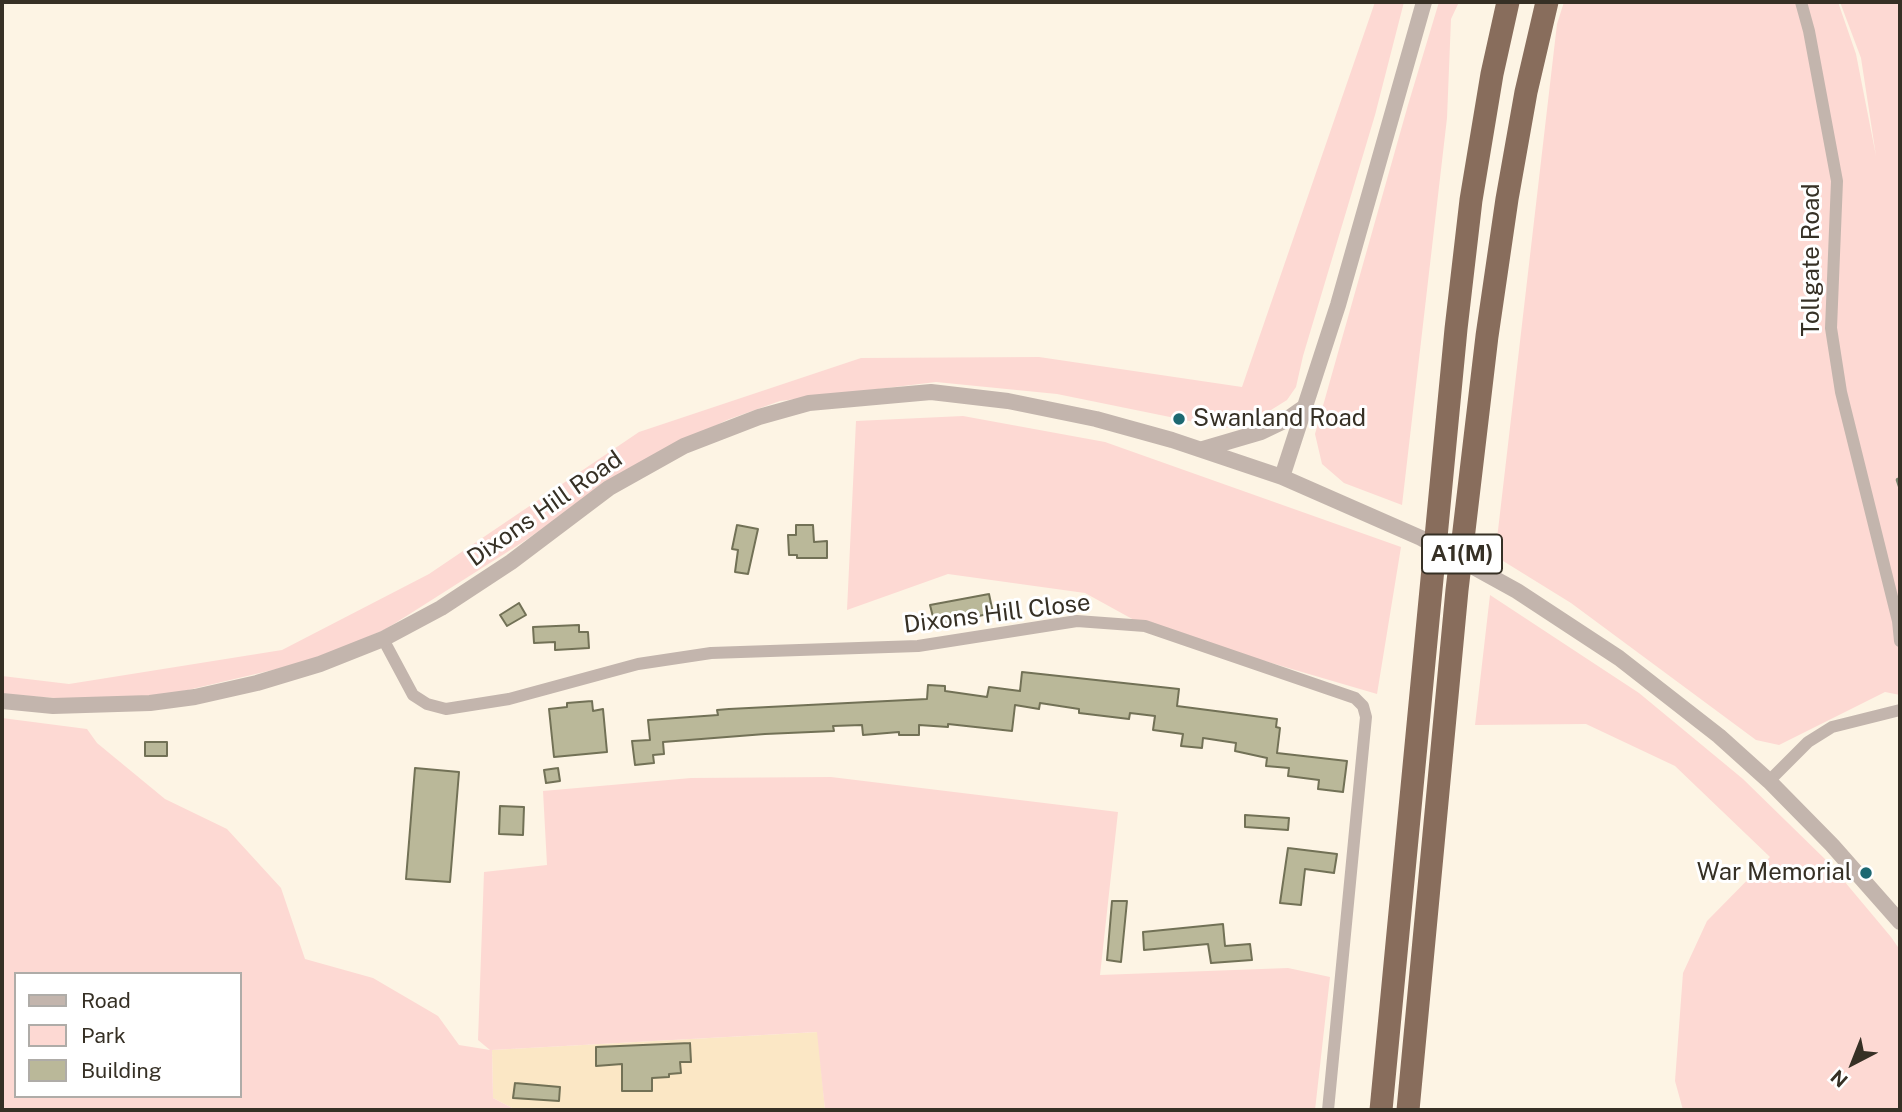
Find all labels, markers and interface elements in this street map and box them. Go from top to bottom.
street label: Tollgate Road [1798,183,1826,337]
place label: Swanland Road [1193,405,1366,433]
marker: Swanland Road [1171,411,1187,427]
street label: Dixons Hill Road [462,445,628,573]
road number: A1(M) [1422,534,1502,574]
street label: Dixons Hill Close [902,588,1092,640]
place label: War Memorial [1697,859,1852,887]
marker: War Memorial [1858,865,1874,881]
legend [14,972,242,1098]
text: Road [81,988,131,1013]
text: Park [81,1023,126,1048]
north arrow [1818,1028,1888,1098]
text: Building [81,1058,162,1083]
text: N [1826,1065,1852,1092]

